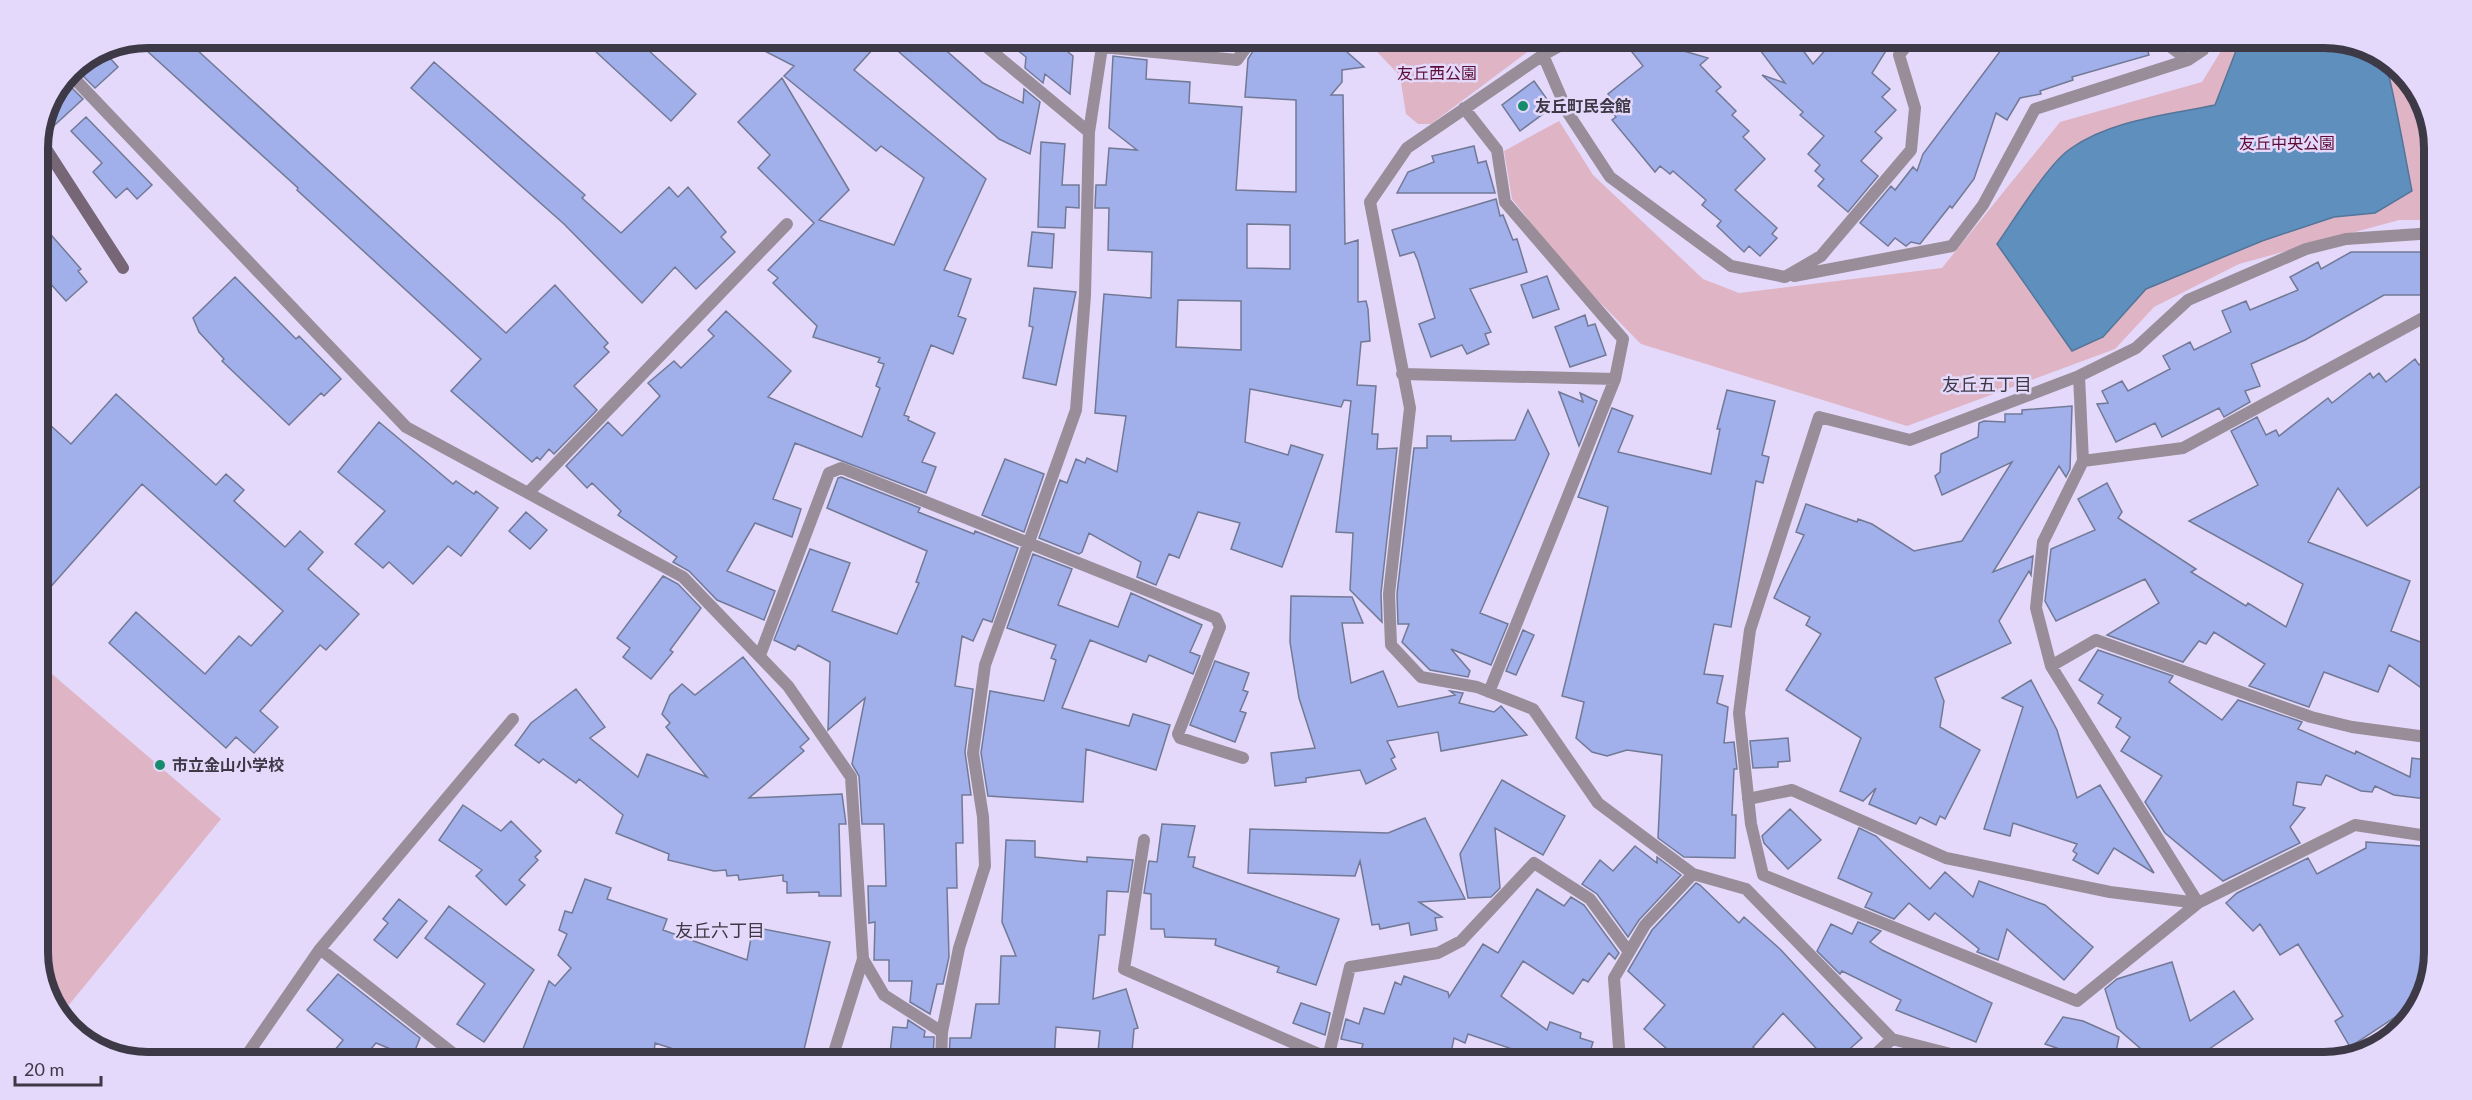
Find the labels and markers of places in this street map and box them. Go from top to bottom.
place label: 友丘町民会館 [1535,96,1631,115]
marker: 友丘町民会館 [1516,99,1530,113]
place label: 市立金山小学校 [172,755,284,774]
marker: 市立金山小学校 [153,758,167,772]

